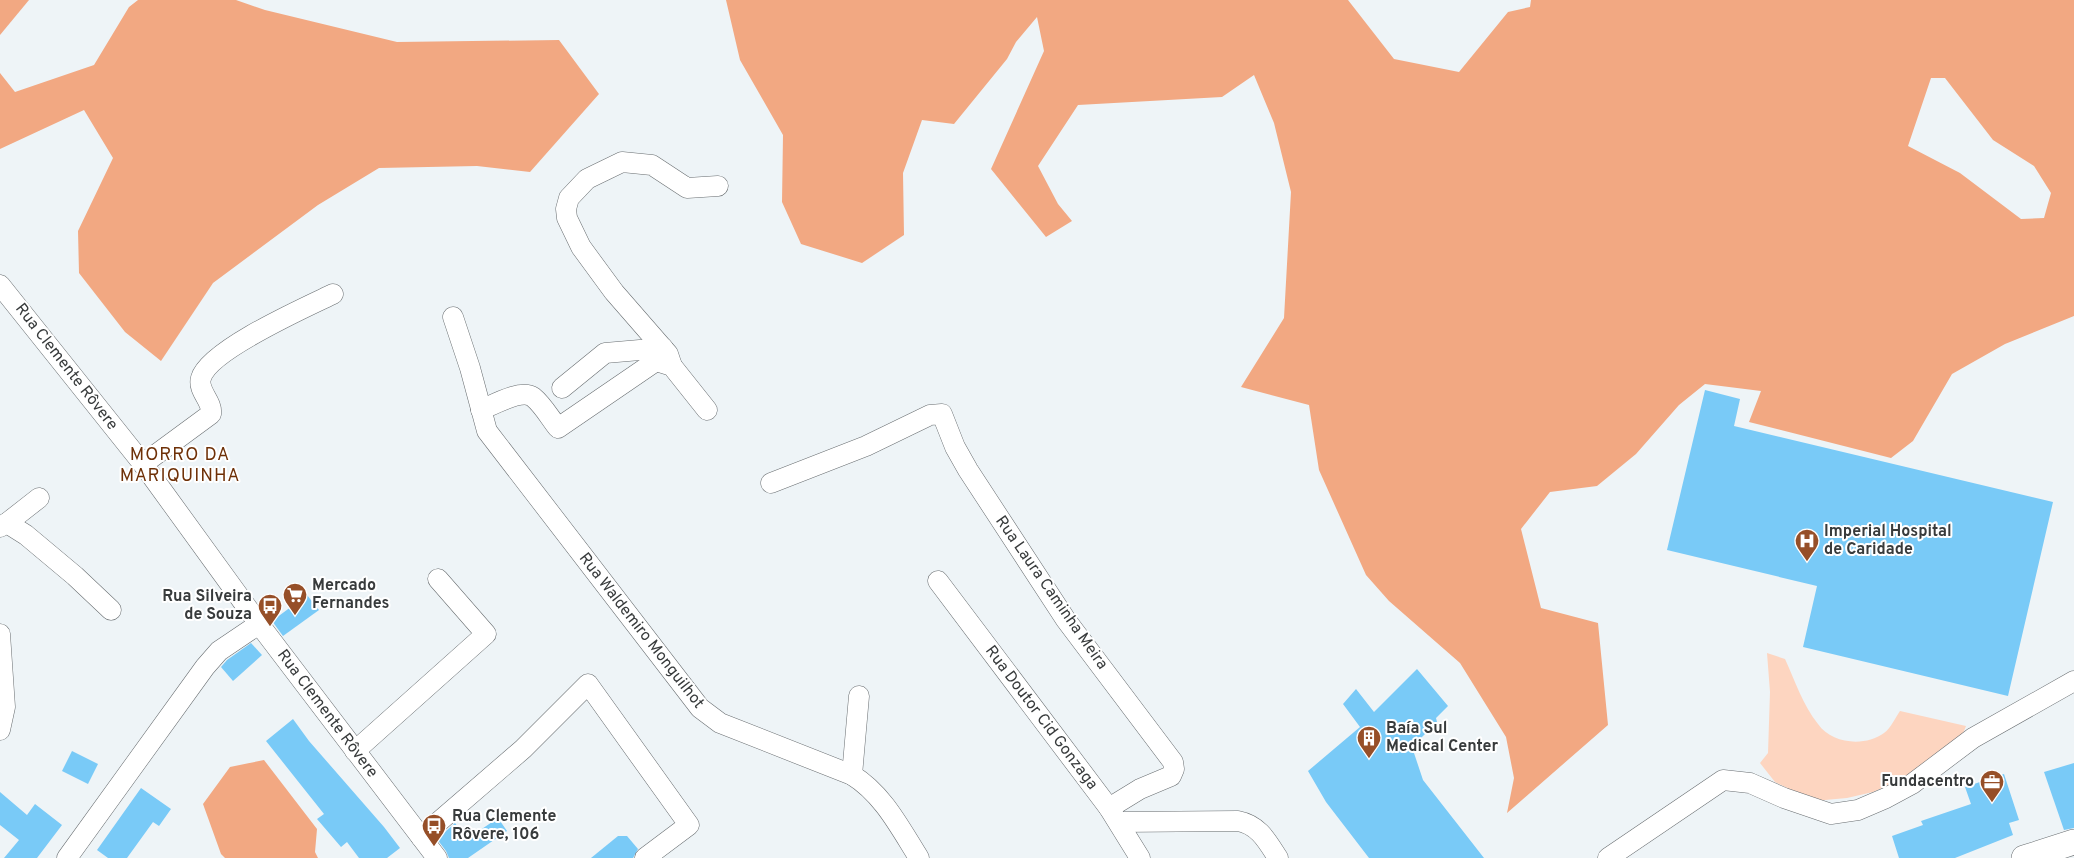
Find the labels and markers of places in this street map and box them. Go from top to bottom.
place label: Imperial Hospital de Caridade [1824,522,1952,560]
hospital icon: Imperial Hospital de Caridade [1794,528,1820,562]
place label: Mercado Fernandes [312,576,389,614]
supermarket icon: Mercado Fernandes [282,582,308,616]
place label: Rua Silveira de Souza [162,587,252,625]
bus stop icon: Rua Silveira de Souza [257,593,283,627]
place label: Baía Sul Medical Center [1386,719,1499,757]
building icon: Baía Sul Medical Center [1356,725,1382,759]
office icon: Fundacentro [1979,769,2005,803]
place label: Fundacentro [1881,772,1974,792]
place label: Rua Clemente Rôvere, 106 [452,807,556,845]
bus stop icon: Rua Clemente Rôvere, 106 [421,813,447,847]

